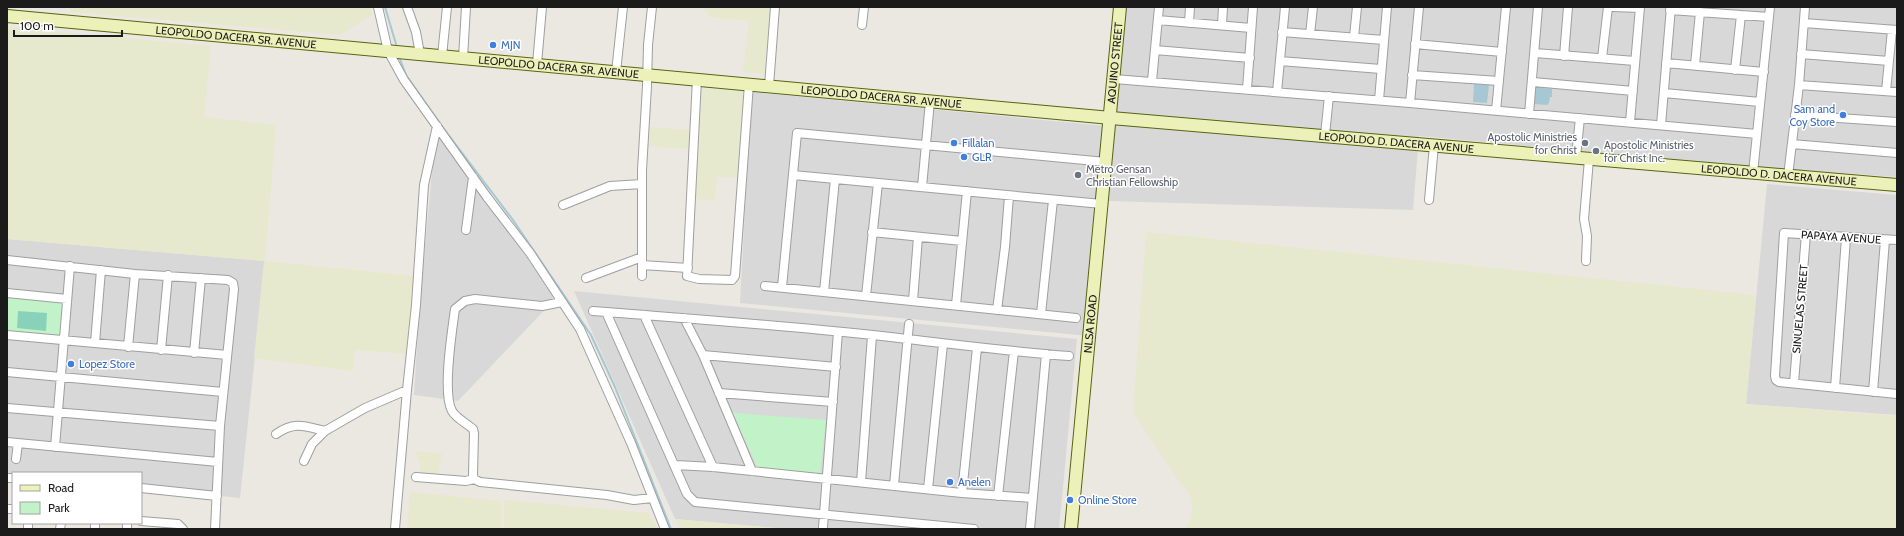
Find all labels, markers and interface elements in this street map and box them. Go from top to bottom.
scale bar [14,12,122,38]
text: 100 m [20,18,54,33]
street label: AQUINO STREET [1104,22,1126,104]
street label: LEOPOLDO DACERA SR. AVENUE [155,23,317,52]
place label: MJN [501,38,520,52]
marker: MJN [488,40,498,50]
street label: LEOPOLDO DACERA SR. AVENUE [478,53,640,81]
street label: LEOPOLDO DACERA SR. AVENUE [800,82,962,111]
place label: Sam and Coy Store [1789,102,1835,129]
marker: Sam and Coy Store [1838,110,1848,120]
street label: LEOPOLDO D. DACERA AVENUE [1318,129,1475,156]
place label: Apostolic Ministries for Christ [1487,130,1577,157]
place label: Fillalan [962,136,995,150]
marker: Fillalan [949,138,959,148]
marker: Apostolic Ministries for Christ [1580,138,1590,148]
place label: Apostolic Ministries for Christ Inc. [1604,138,1694,165]
marker: Apostolic Ministries for Christ Inc. [1591,146,1601,156]
place label: GLR [972,150,992,164]
marker: GLR [959,152,969,162]
street label: LEOPOLDO D. DACERA AVENUE [1701,161,1857,189]
place label: Metro Gensan Christian Fellowship [1086,162,1178,189]
marker: Metro Gensan Christian Fellowship [1073,170,1083,180]
street label: PAPAYA AVENUE [1801,227,1881,247]
street label: SINUELAS STREET [1789,264,1811,354]
street label: NLSA ROAD [1081,294,1100,354]
place label: Lopez Store [79,357,135,371]
marker: Lopez Store [66,359,76,369]
legend [12,472,142,524]
place label: Anelen [958,475,991,489]
marker: Anelen [945,477,955,487]
text: Road [48,480,74,495]
place label: Online Store [1078,493,1137,507]
marker: Online Store [1065,495,1075,505]
text: Park [48,500,70,515]

